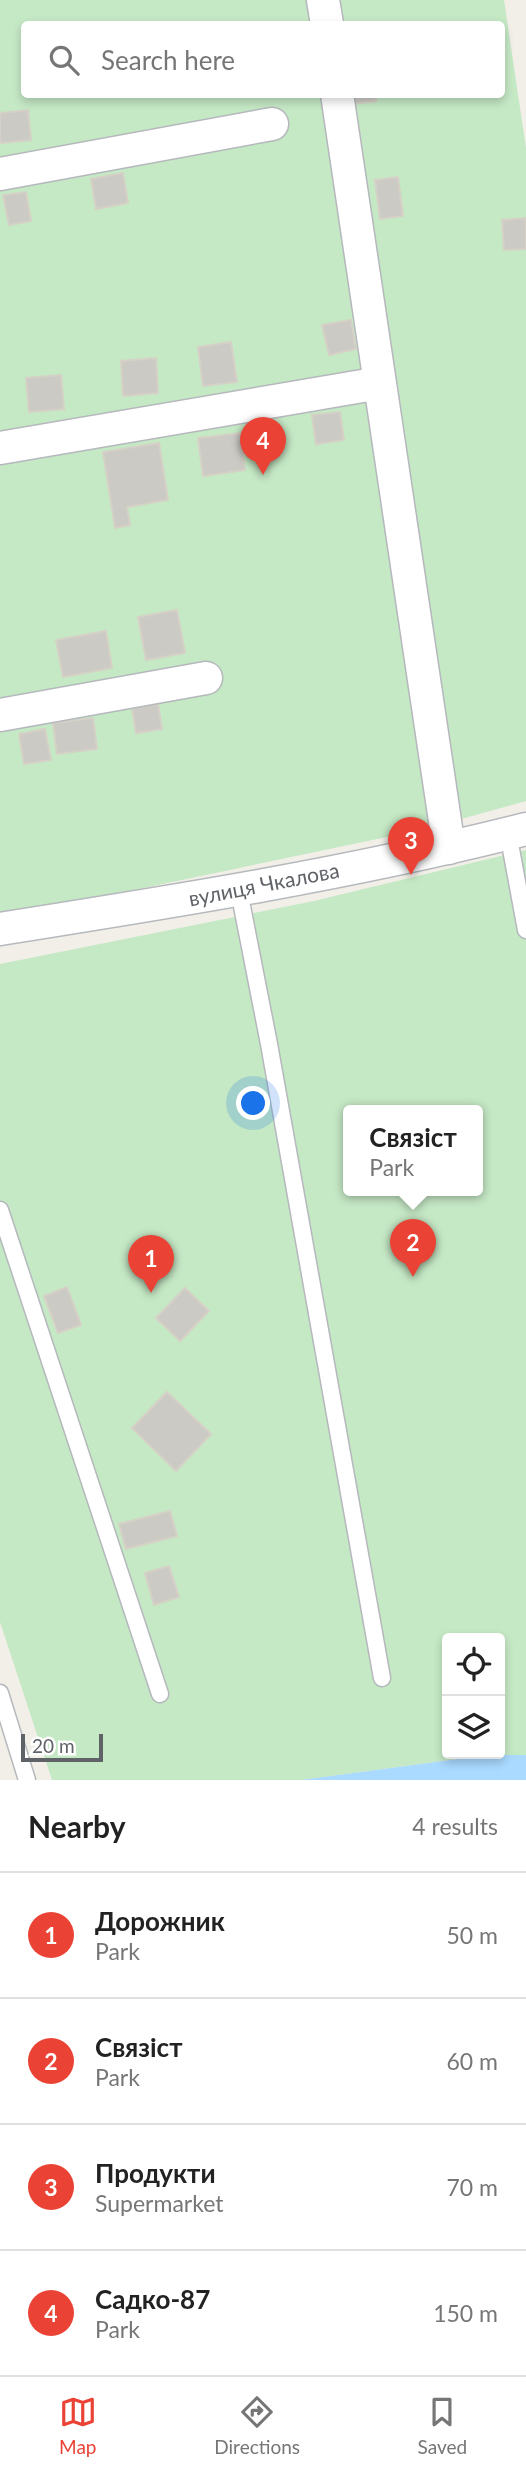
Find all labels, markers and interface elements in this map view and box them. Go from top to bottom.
search box [21,21,505,98]
icon: search [45,41,83,79]
text: Search here [101,44,235,76]
pin: 4 [240,417,286,475]
pin: 3 [388,817,434,875]
street label: вулиця Чкалова [186,857,341,910]
your location [236,1086,270,1120]
popup [343,1105,483,1196]
text: Связіст [369,1121,457,1153]
text: Park [369,1153,414,1181]
pin: 2 [390,1219,436,1277]
pin: 1 [128,1235,174,1293]
map controls [442,1633,505,1759]
button: locate [442,1633,505,1696]
button: layers [442,1696,505,1759]
scale bar [21,1731,103,1763]
text: 20 m [32,1734,75,1757]
text: Nearby [28,1808,126,1844]
text: 4 results [412,1812,498,1840]
text: Дорожник [95,1905,225,1937]
text: 1 [44,1921,58,1949]
text: 50 m [447,1921,498,1949]
text: Park [95,1937,140,1965]
text: Связіст [95,2031,183,2063]
text: 2 [44,2047,58,2075]
text: 60 m [447,2047,498,2075]
text: Park [95,2063,140,2091]
text: Продукти [95,2157,216,2189]
text: 3 [44,2173,58,2201]
text: 70 m [447,2173,498,2201]
text: Supermarket [95,2189,224,2217]
text: Садко-87 [95,2283,210,2315]
text: 4 [44,2299,58,2327]
text: 150 m [433,2299,498,2327]
text: Park [95,2315,140,2343]
tab: Map [59,2393,97,2458]
tab: Directions [214,2393,300,2458]
tab: Saved [418,2393,467,2458]

